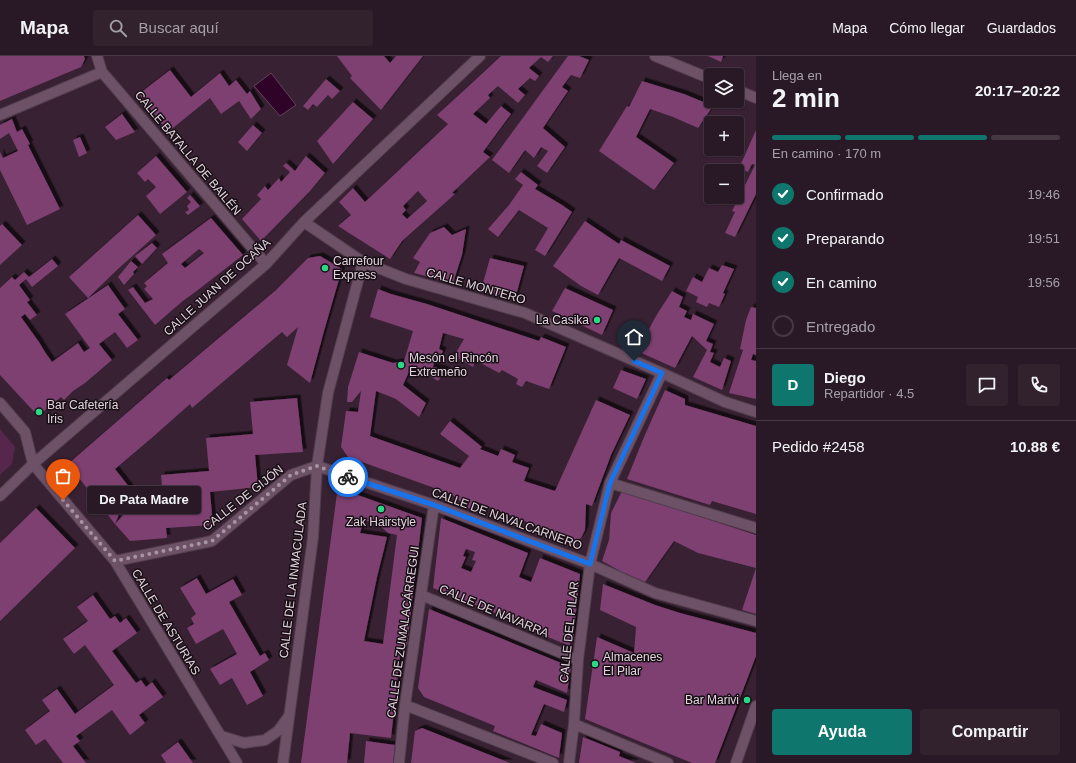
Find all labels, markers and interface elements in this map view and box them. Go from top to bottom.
search box [93,10,373,46]
text: Mapa [20,17,69,38]
icon: search [107,17,129,39]
text: Buscar aquí [139,19,219,36]
text: Mapa [832,20,867,36]
text: Cómo llegar [889,20,965,36]
text: Guardados [987,20,1056,36]
map controls [704,68,744,204]
button: layers [704,68,744,108]
text: Llega en [772,68,822,83]
text: 20:17–20:22 [975,82,1060,99]
text: 2 min [772,83,840,113]
street label: CALLE BATALLA DE BAILÉN [132,87,245,218]
button: + [704,116,744,156]
text: En camino · 170 m [772,146,881,161]
button: − [704,164,744,204]
icon: check [772,183,794,205]
text: Confirmado [806,186,884,203]
text: 19:46 [1027,187,1060,202]
icon: check [772,227,794,249]
text: Preparando [806,230,884,247]
text: 19:51 [1027,231,1060,246]
street label: CALLE JUAN DE OCAÑA [161,235,273,339]
place label: Carrefour Express [333,254,384,282]
marker: Carrefour Express [320,263,330,273]
street label: CALLE MONTERO [425,265,527,307]
icon: check [772,271,794,293]
text: En camino [806,274,877,291]
text: 19:56 [1027,275,1060,290]
place label: La Casika [536,313,589,327]
marker: La Casika [592,315,602,325]
text: Entregado [806,318,875,335]
pin [617,320,651,361]
icon: home [623,326,645,348]
place label: Mesón el Rincón Extremeño [409,351,498,379]
marker: Mesón el Rincón Extremeño [396,360,406,370]
button: chat [966,364,1008,406]
button: phone [1018,364,1060,406]
text: Diego [824,369,866,386]
text: D [788,376,798,393]
text: Repartidor · 4.5 [824,386,914,401]
place label: Bar Cafetería Iris [47,398,119,426]
marker: Bar Cafetería Iris [34,407,44,417]
text: Pedido #2458 [772,438,865,455]
text: 10.88 € [1010,438,1060,455]
courier [328,457,368,497]
pin [46,459,80,500]
street label: CALLE DE GIJÓN [199,462,286,534]
icon: bag [52,465,74,487]
icon: bike [337,466,359,488]
street label: CALLE DE NAVALCARNERO [430,485,584,553]
callout: De Pata Madre [87,486,201,514]
text: De Pata Madre [99,492,189,507]
street label: CALLE DE LA INMACULADA [276,501,310,659]
marker: Zak Hairstyle [376,504,386,514]
place label: Zak Hairstyle [346,515,416,529]
street label: CALLE DE ZUMALACÁRREGUI [383,545,422,719]
street label: CALLE DE ASTURIAS [129,567,203,677]
street label: CALLE DEL PILAR [557,580,581,684]
street label: CALLE DE NAVARRA [437,582,551,640]
place label: Almacenes El Pilar [603,650,662,678]
marker: Almacenes El Pilar [590,659,600,669]
place label: Bar Marivi [685,693,739,707]
marker: Bar Marivi [742,695,752,705]
button: Ayuda [772,709,912,755]
button: Compartir [920,709,1060,755]

